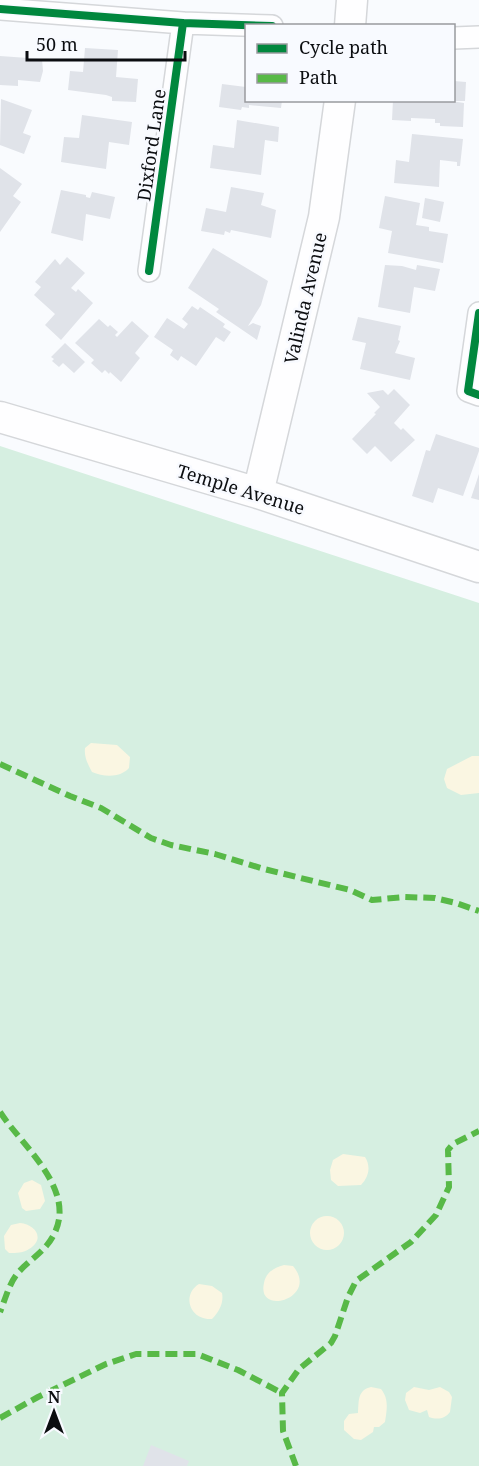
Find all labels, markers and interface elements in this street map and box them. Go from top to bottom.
scale bar [27,24,184,62]
legend [245,24,455,102]
text: 50 m [36,32,78,56]
text: Cycle path [299,35,388,59]
text: Path [299,65,338,89]
street label: Dixford Lane [131,87,171,203]
street label: Valinda Avenue [278,230,332,366]
street label: Temple Avenue [174,458,308,520]
north arrow [24,1382,84,1442]
text: N [48,1386,61,1408]

